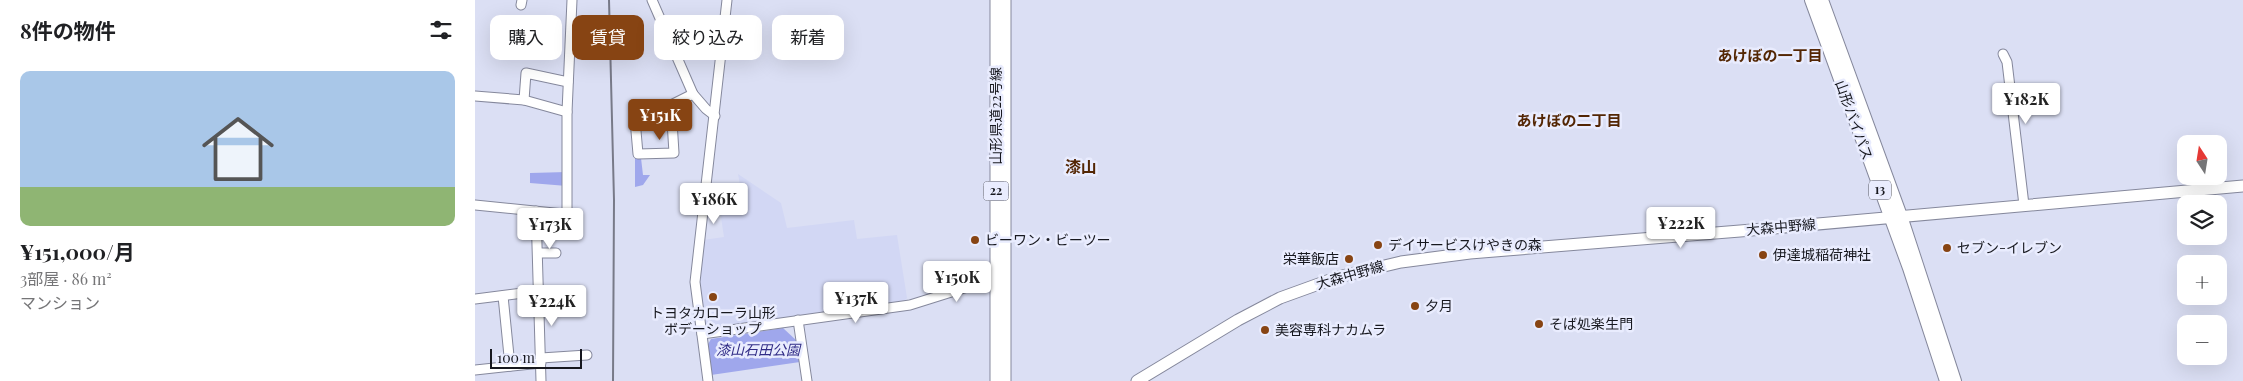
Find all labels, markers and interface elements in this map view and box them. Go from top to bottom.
chip: 購入 [490,15,562,60]
chip: 賃貸 [572,15,644,60]
chip: 絞り込み [654,15,762,60]
chip: 新着 [772,15,844,60]
text: 8件の物件 [20,16,116,44]
icon: filters [427,16,455,44]
district label: あけぼの一丁目 [1717,45,1823,65]
street label: 山形県道22号線 [986,67,1005,165]
street label: 山形バイパス [1831,77,1878,162]
pin: ¥182K [1991,82,2061,125]
text: ¥182K [2003,88,2049,109]
pin: ¥151K [625,98,695,141]
icon: home [193,104,283,194]
text: ¥151K [639,104,681,125]
district label: あけぼの二丁目 [1516,110,1622,130]
north arrow [2177,135,2227,185]
map controls [2177,135,2227,365]
district label: 漆山 [1065,156,1097,177]
road number: 13 [1869,180,1891,200]
pin: ¥186K [679,182,749,225]
road number: 22 [983,182,1009,200]
text: ¥186K [691,188,737,209]
button: layers [2177,195,2227,245]
pin: ¥222K [1646,206,1716,249]
pin: ¥173K [515,208,585,250]
text: ¥222K [1657,212,1705,233]
text: ¥173K [528,213,572,234]
street label: 大森中野線 [1745,214,1817,239]
place label: ビーワン・ビーツー [985,230,1111,249]
marker: ビーワン・ビーツー [969,234,981,246]
place label: デイサービスけやきの森 [1388,235,1542,254]
text: ¥151,000/月 [20,237,135,265]
place label: セブン-イレブン [1957,238,2062,257]
marker: デイサービスけやきの森 [1372,239,1384,251]
marker: セブン-イレブン [1941,242,1953,254]
place label: 伊達城稲荷神社 [1773,245,1871,264]
place label: 栄華飯店 [1283,249,1339,268]
marker: 伊達城稲荷神社 [1757,249,1769,261]
marker: 栄華飯店 [1343,253,1355,265]
button: + [2177,255,2227,305]
street label: 大森中野線 [1314,256,1386,293]
pin: ¥150K [922,260,992,303]
text: ¥150K [934,266,980,287]
text: 3部屋 · 86 m² [20,268,112,289]
pin: ¥137K [821,282,891,324]
pin: ¥224K [517,284,587,327]
text: ¥137K [834,287,878,308]
text: ¥224K [528,290,576,311]
marker: トヨタカローラ山形 ボデーショップ [707,291,719,303]
text: マンション [20,292,100,313]
place label: 夕月 [1425,296,1453,315]
marker: 夕月 [1409,300,1421,312]
place label: トヨタカローラ山形 ボデーショップ [650,303,776,338]
place label: そば処楽生門 [1549,314,1633,333]
button: − [2177,315,2227,365]
marker: そば処楽生門 [1533,318,1545,330]
place label: 美容専科ナカムラ [1275,320,1386,339]
marker: 美容専科ナカムラ [1259,324,1271,336]
park label: 漆山石田公園 [716,340,802,359]
scale bar [490,346,583,369]
text: 100 m [497,348,535,367]

